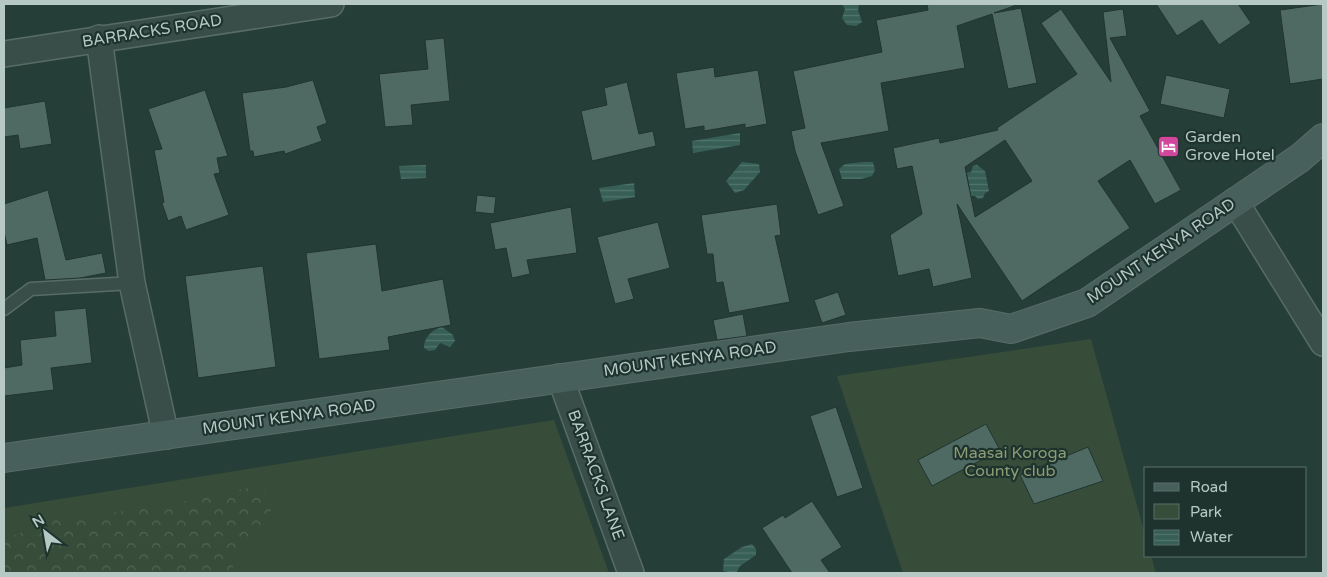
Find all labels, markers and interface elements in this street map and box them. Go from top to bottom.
street label: BARRACKS ROAD [81,10,223,52]
place label: Garden Grove Hotel [1185,127,1275,165]
hotel icon: Garden Grove Hotel [1157,134,1181,158]
street label: MOUNT KENYA ROAD [1083,194,1239,308]
street label: MOUNT KENYA ROAD [602,337,778,381]
street label: MOUNT KENYA ROAD [201,395,377,439]
street label: BARRACKS LANE [563,407,629,543]
park label: Maasai Koroga County club [953,443,1067,481]
legend [1144,467,1307,557]
text: Road [1190,478,1228,496]
text: Park [1190,503,1222,521]
north arrow [20,507,70,557]
text: N [29,511,48,531]
text: Water [1190,528,1233,546]

